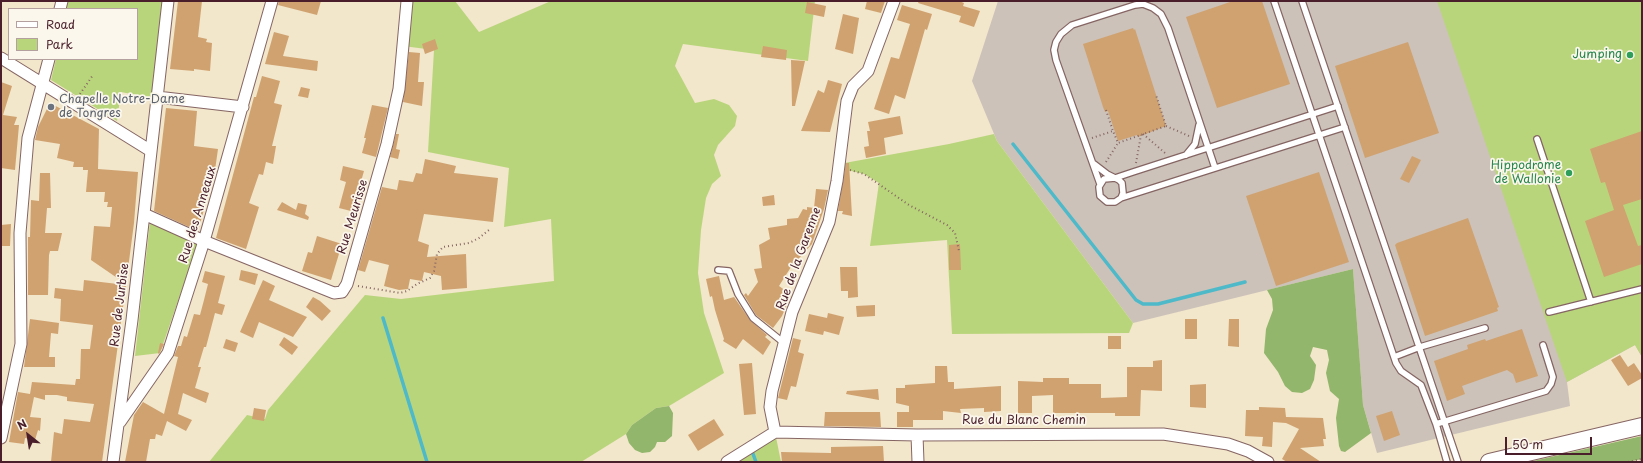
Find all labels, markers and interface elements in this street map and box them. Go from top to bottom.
legend [8,8,138,60]
text: Road [46,15,75,33]
text: Park [46,35,73,53]
place label: Jumping [1572,48,1622,62]
marker: Jumping [1625,50,1635,60]
place label: Chapelle Notre-Dame de Tongres [59,93,185,121]
marker: Chapelle Notre-Dame de Tongres [46,102,56,112]
place label: Hippodrome de Wallonie [1491,159,1561,187]
street label: Rue des Anneaux [176,165,220,265]
marker: Hippodrome de Wallonie [1564,168,1574,178]
street label: Rue Meurisse [335,178,371,256]
street label: Rue de la Garenne [774,206,824,312]
street label: Rue de Jurbise [108,262,132,348]
street label: Rue du Blanc Chemin [962,414,1086,428]
north arrow [8,415,48,455]
text: N [14,415,30,434]
scale bar [1507,429,1594,455]
text: 50 m [1512,435,1543,453]

